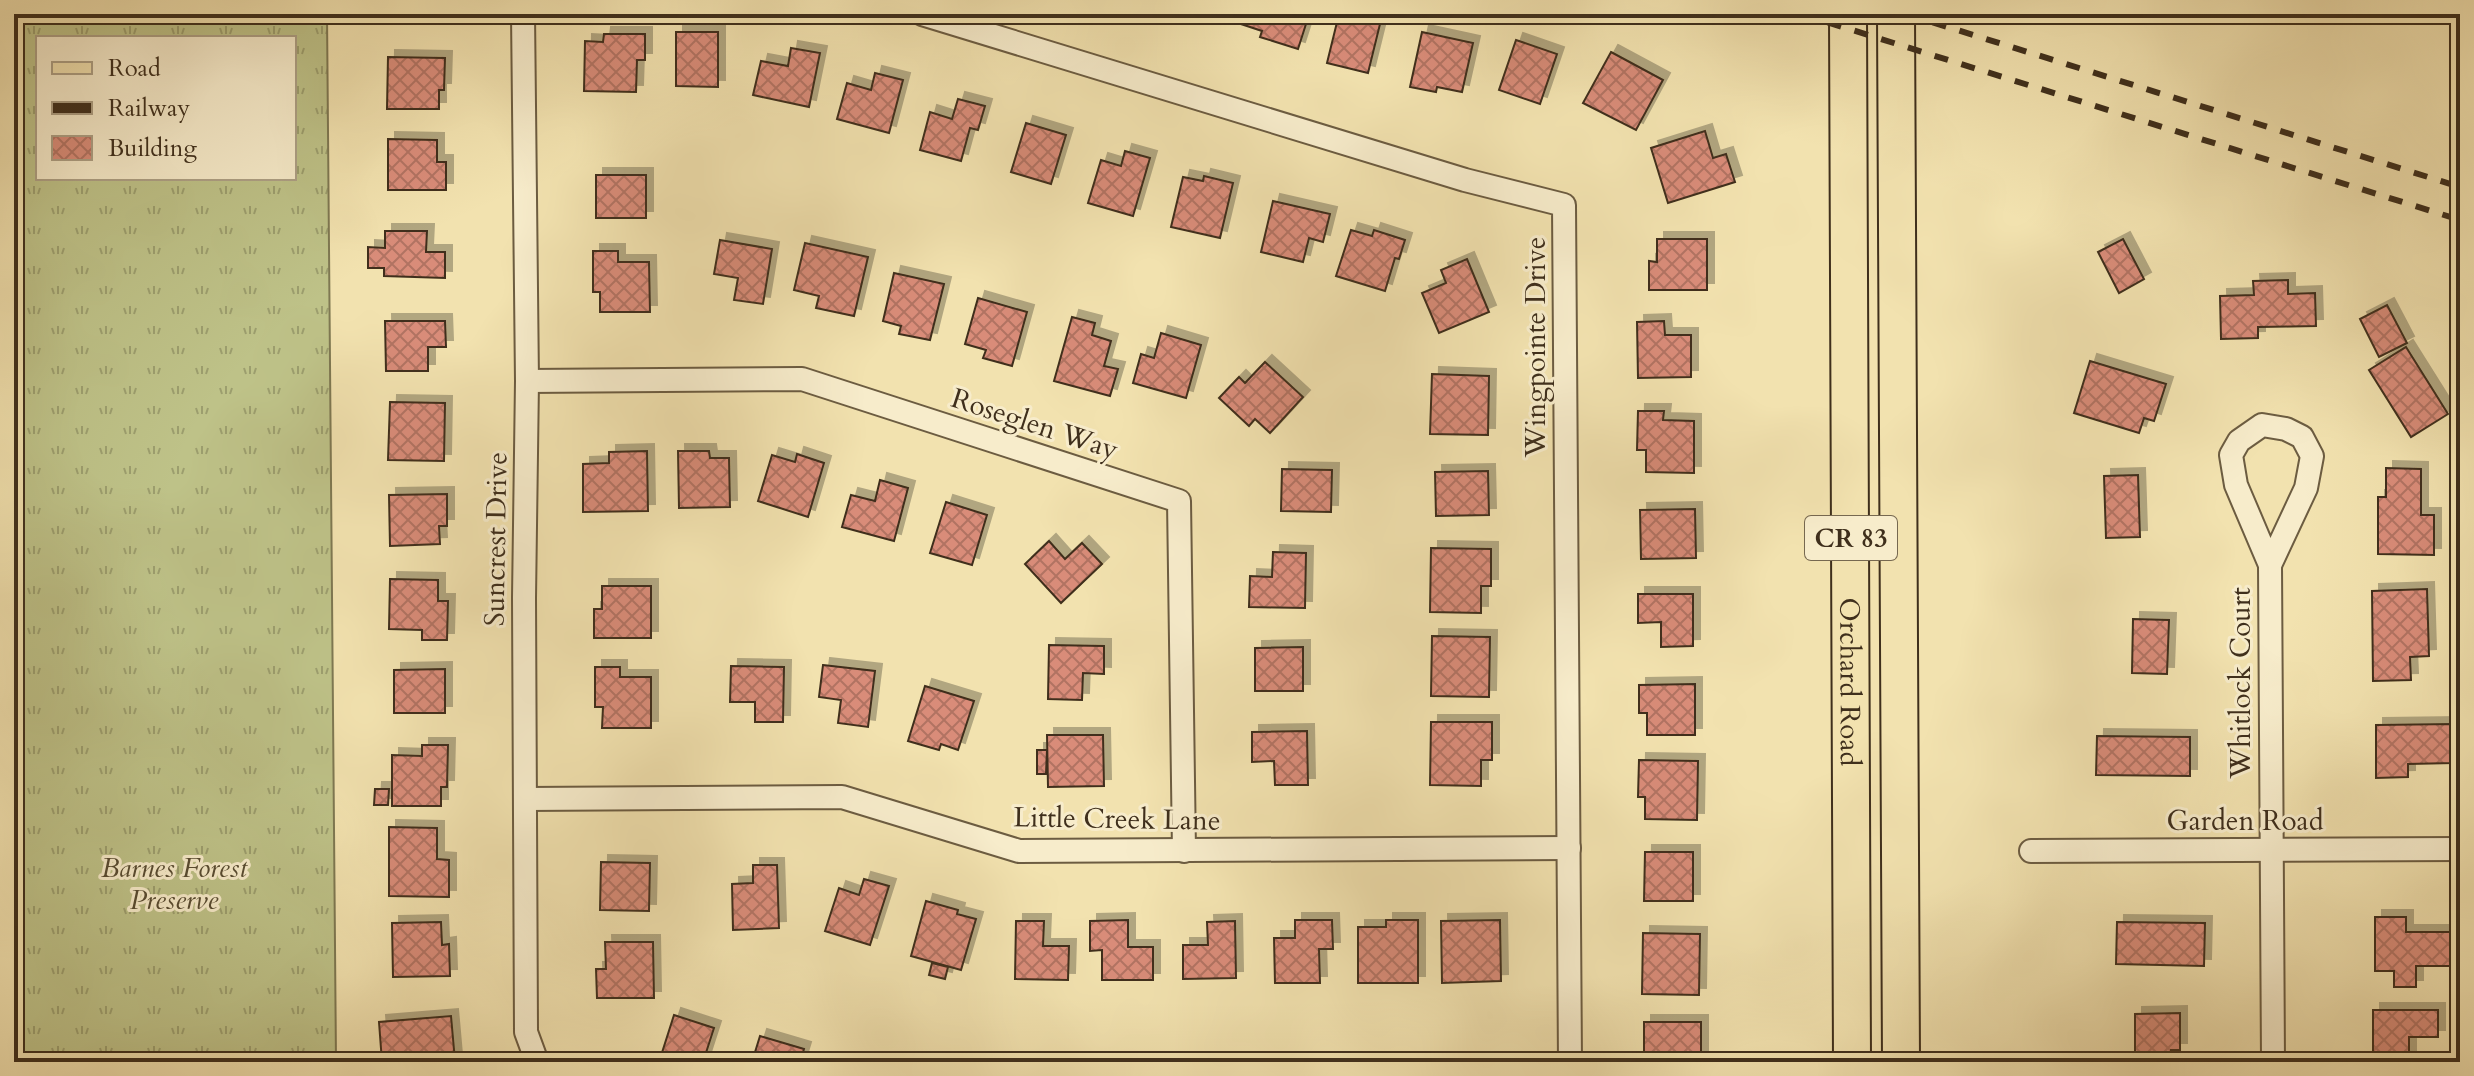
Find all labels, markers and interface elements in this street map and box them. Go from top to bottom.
legend [36,36,296,180]
text: Road [108,52,161,85]
text: Railway [108,92,190,125]
text: Building [108,132,198,165]
street label: Wingpointe Drive [1517,236,1555,459]
street label: Roseglen Way [946,379,1123,469]
street label: Suncrest Drive [475,451,517,627]
road number: CR 83 [1805,516,1897,560]
street label: Whitlock Court [2222,587,2260,780]
street label: Orchard Road [1830,597,1869,767]
street label: Little Creek Lane [1013,798,1221,840]
street label: Garden Road [2166,802,2324,840]
park label: Barnes Forest Preserve [101,849,248,919]

